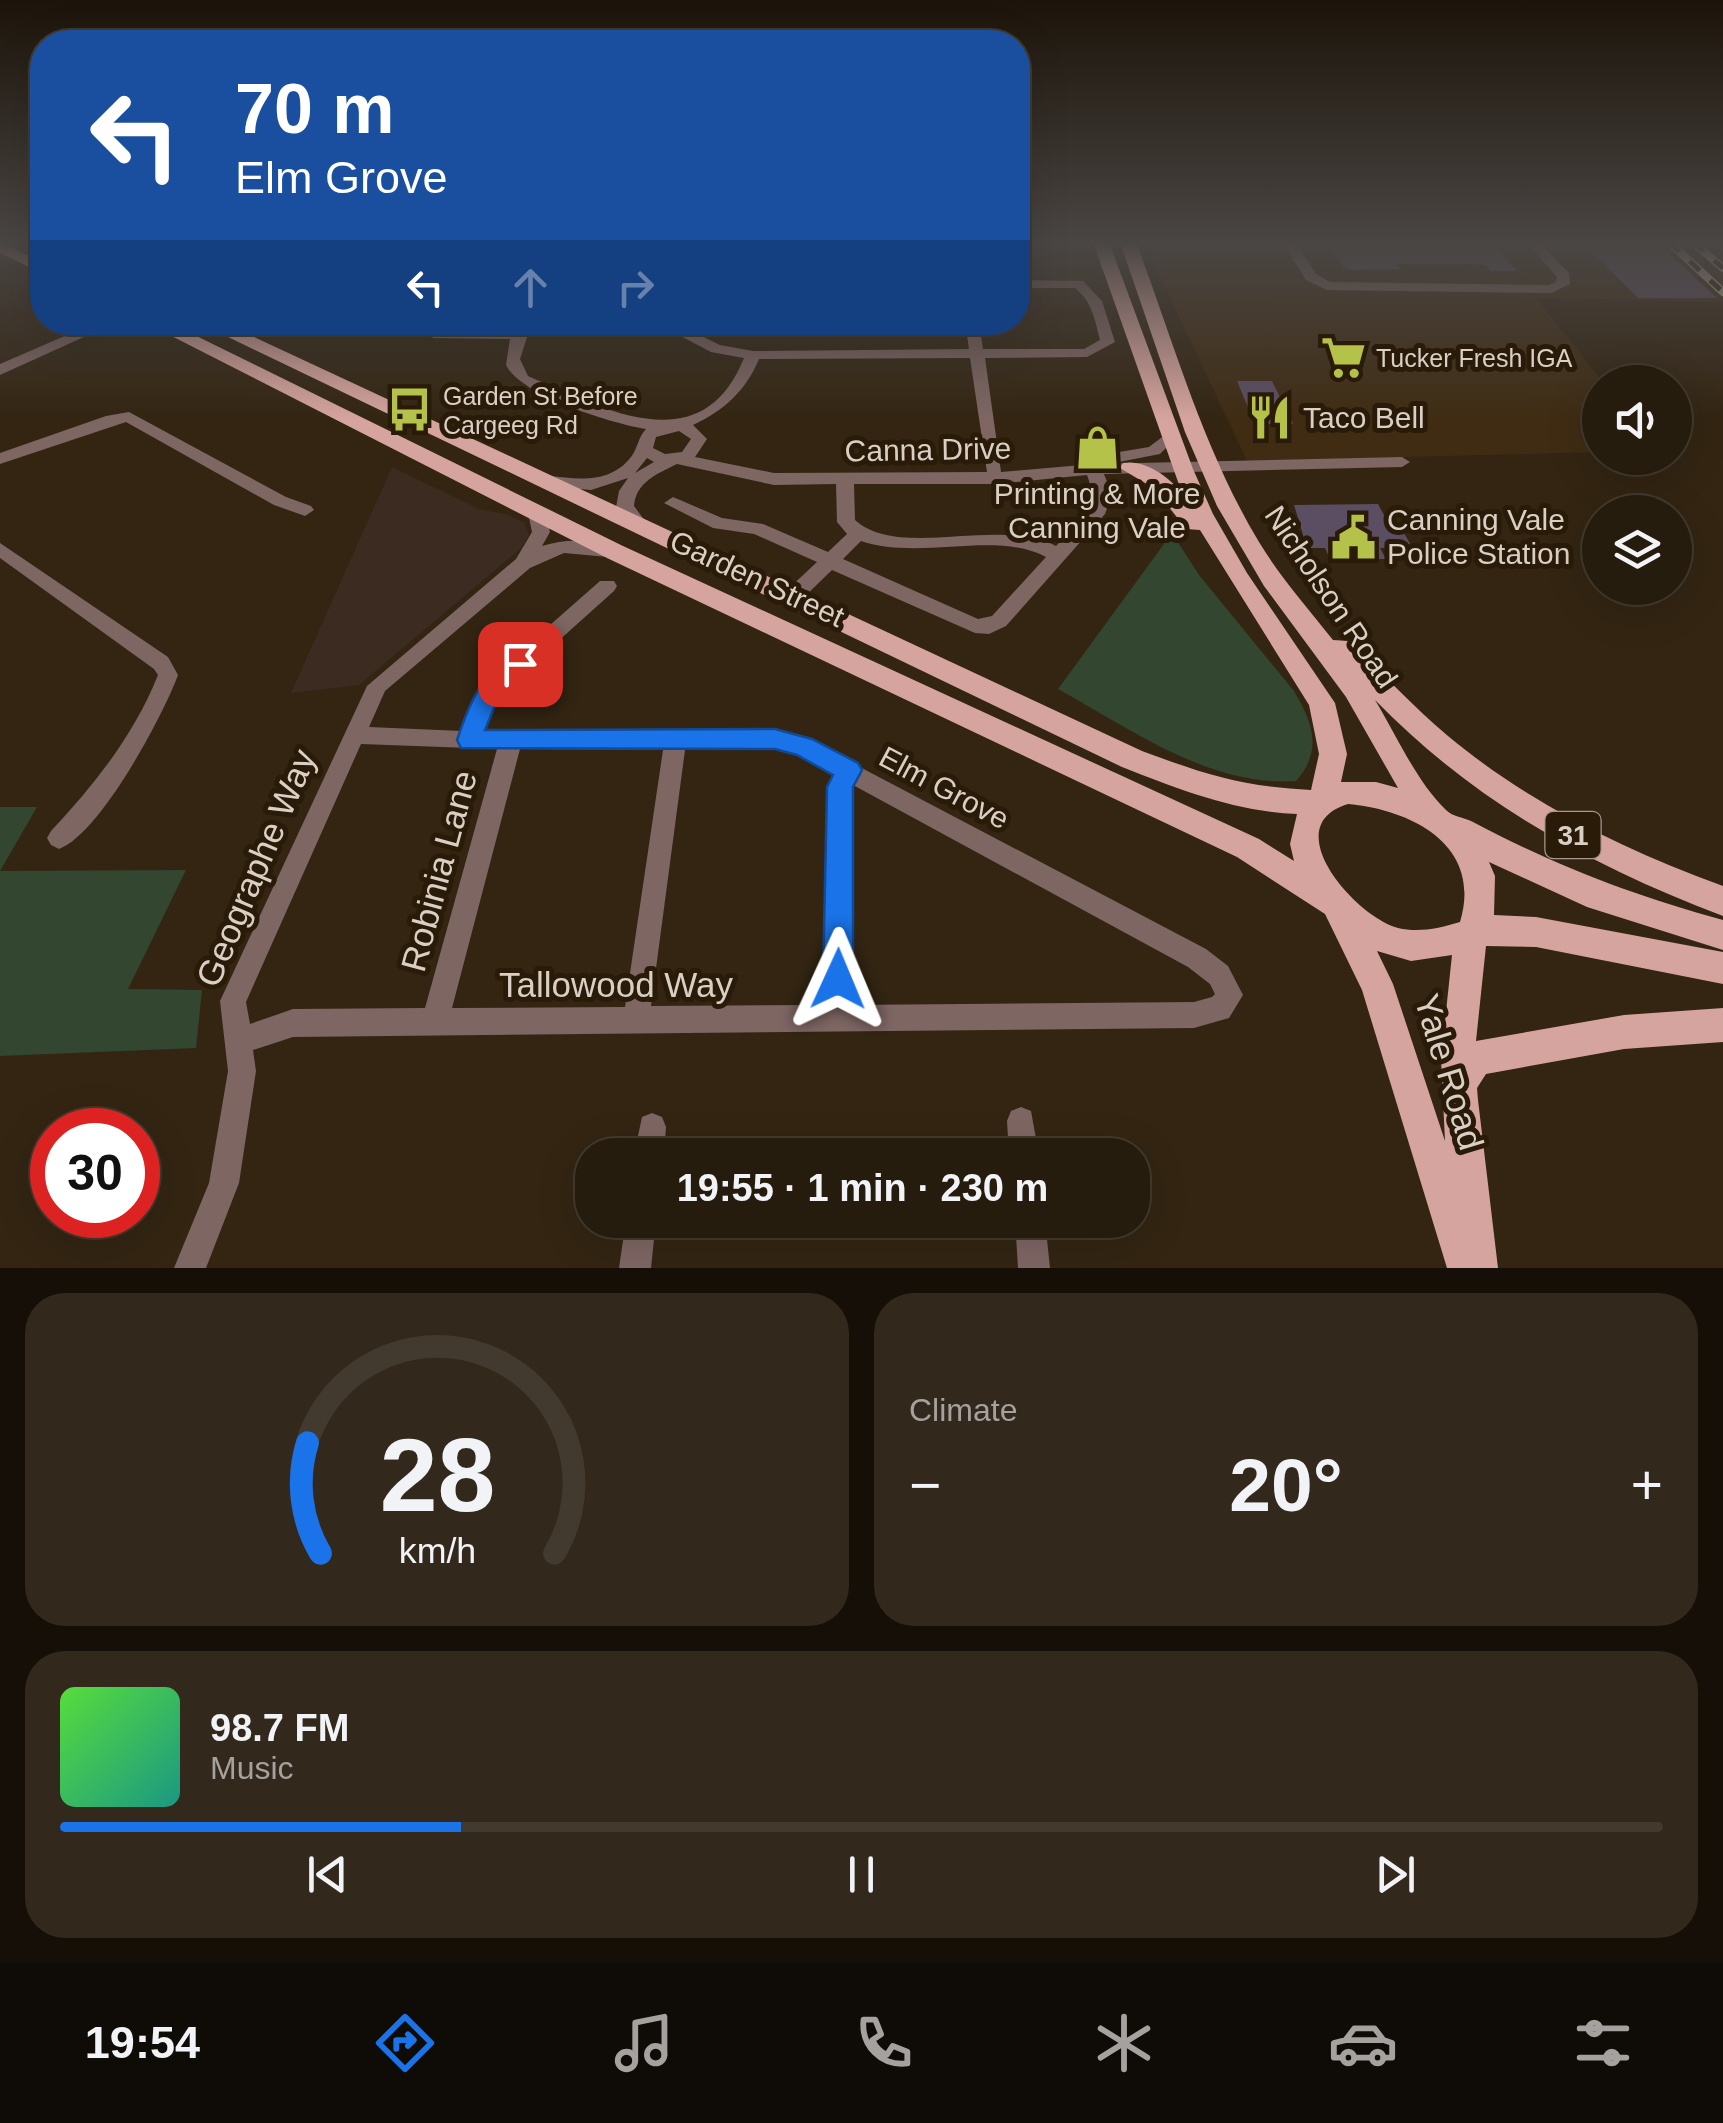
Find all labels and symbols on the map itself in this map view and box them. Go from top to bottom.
supermarket icon: Tucker Fresh IGA [1319,334,1367,382]
place label: Tucker Fresh IGA [1376,344,1573,372]
place label: Garden St Before Cargeeg Rd [443,382,638,439]
bus stop icon: Garden St Before Cargeeg Rd [386,386,434,434]
restaurant icon: Taco Bell [1246,394,1294,442]
place label: Taco Bell [1303,401,1425,434]
shop icon: Printing & More Canning Vale [1073,423,1121,471]
street label: Canna Drive [844,432,1012,467]
place label: Printing & More Canning Vale [994,477,1200,544]
street label: Nicholson Road [1259,500,1404,694]
place label: Canning Vale Police Station [1387,503,1570,570]
public building icon: Canning Vale Police Station [1330,513,1378,561]
street label: Garden Street [665,524,850,634]
pin [478,622,563,707]
street label: Elm Grove [874,740,1015,835]
street label: Geographe Way [188,743,323,992]
street label: Robinia Lane [393,766,484,976]
road number: 31 [1546,812,1600,858]
position arrow [786,927,890,1031]
street label: Tallowood Way [499,965,734,1004]
street label: Yale Road [1407,989,1492,1154]
speed limit sign: 30 [30,1108,160,1238]

